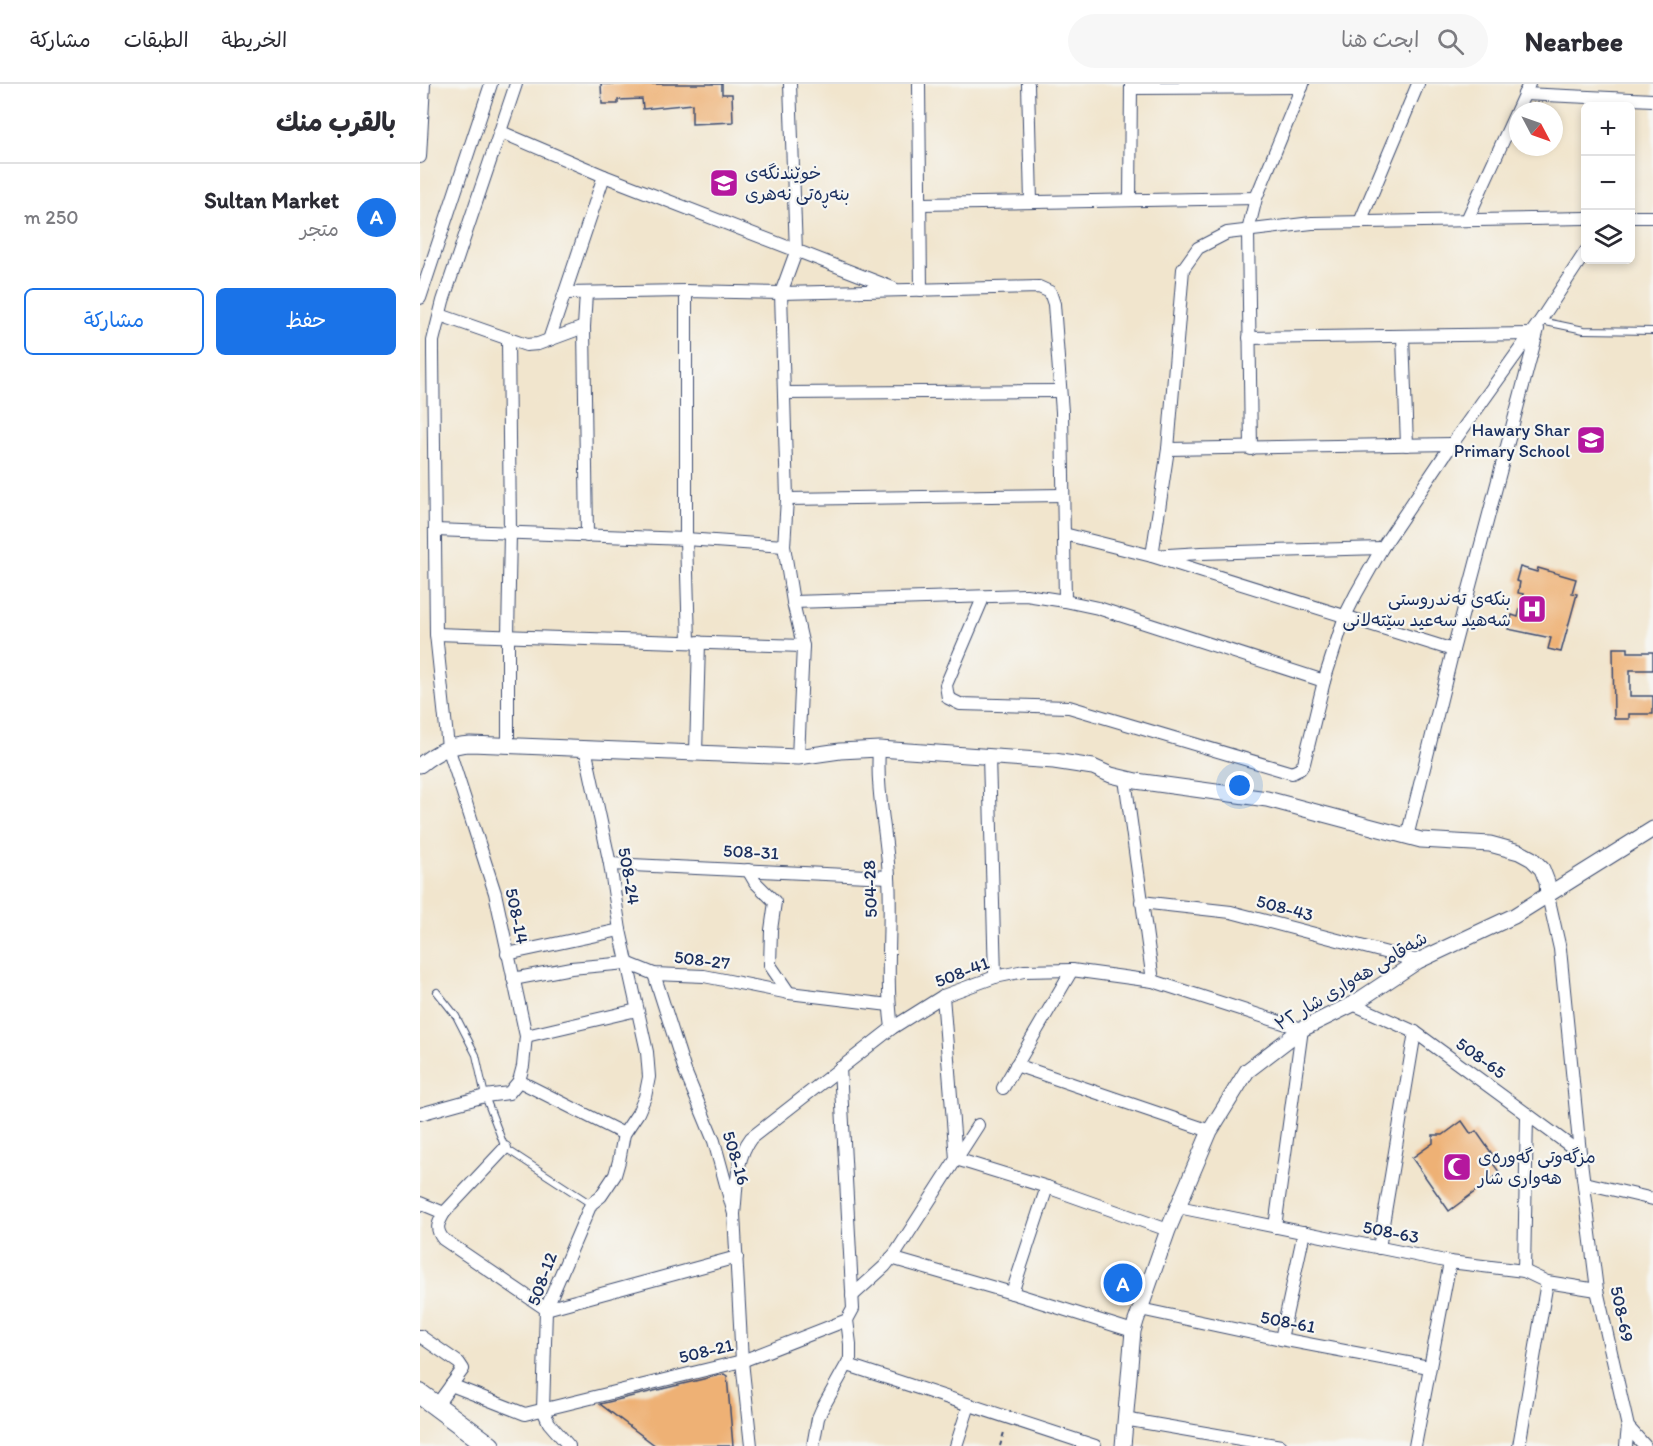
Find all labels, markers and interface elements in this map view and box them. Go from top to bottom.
search box [1068,14,1488,68]
text: Nearbee [1524,24,1623,58]
icon: search [1434,25,1467,58]
text: ابحث هنا [1341,26,1419,53]
text: مشاركة [30,27,91,52]
text: الطبقات [124,27,189,52]
text: الخريطة [222,27,287,52]
north arrow [1509,102,1563,156]
map controls [1581,102,1635,264]
button: + [1581,102,1635,156]
text: بالقرب منك [276,106,396,138]
button: − [1581,156,1635,210]
place label: خوێندنگەی بنەڕەتی نەهری [745,162,850,209]
school or university icon: خوێندنگەی بنەڕەتی نەهری [708,167,740,199]
text: Sultan Market [204,187,339,214]
text: 250 m [24,205,79,229]
text: A [370,205,383,229]
button: layers [1581,210,1635,264]
text: متجر [300,217,339,241]
button: مشاركة [24,288,204,355]
button: حفظ [216,288,396,355]
place label: Hawary Shar Primary School [1454,419,1570,462]
school or university icon: Hawary Shar Primary School [1575,424,1607,456]
place label: بنکەی تەندروستی شەهید سەعید سێتەلانی [1343,588,1511,631]
hospital icon: بنکەی تەندروستی شەهید سەعید سێتەلانی [1516,593,1548,625]
your location [1225,771,1254,800]
street label: 508-31 [723,840,779,864]
street label: 508-24 [613,846,645,907]
street label: 504-28 [858,860,882,918]
street label: 508-14 [500,886,534,946]
street label: 508-43 [1254,890,1316,926]
street label: شەقامی هەواری شار ٣٢ [1271,927,1431,1035]
street label: 508-27 [673,946,731,974]
street label: 508-41 [932,952,992,992]
street label: 508-65 [1452,1032,1510,1084]
street label: 508-16 [717,1128,755,1188]
place label: مزگەوتی گەورەی هەواری شار [1476,1146,1596,1189]
mosque icon: مزگەوتی گەورەی هەواری شار [1441,1151,1473,1183]
street label: 508-63 [1361,1216,1421,1248]
street label: 508-12 [522,1249,562,1309]
pin: A [1104,1260,1142,1306]
street label: 508-69 [1605,1284,1639,1344]
street label: 508-61 [1259,1306,1317,1338]
street label: 508-21 [676,1334,736,1368]

